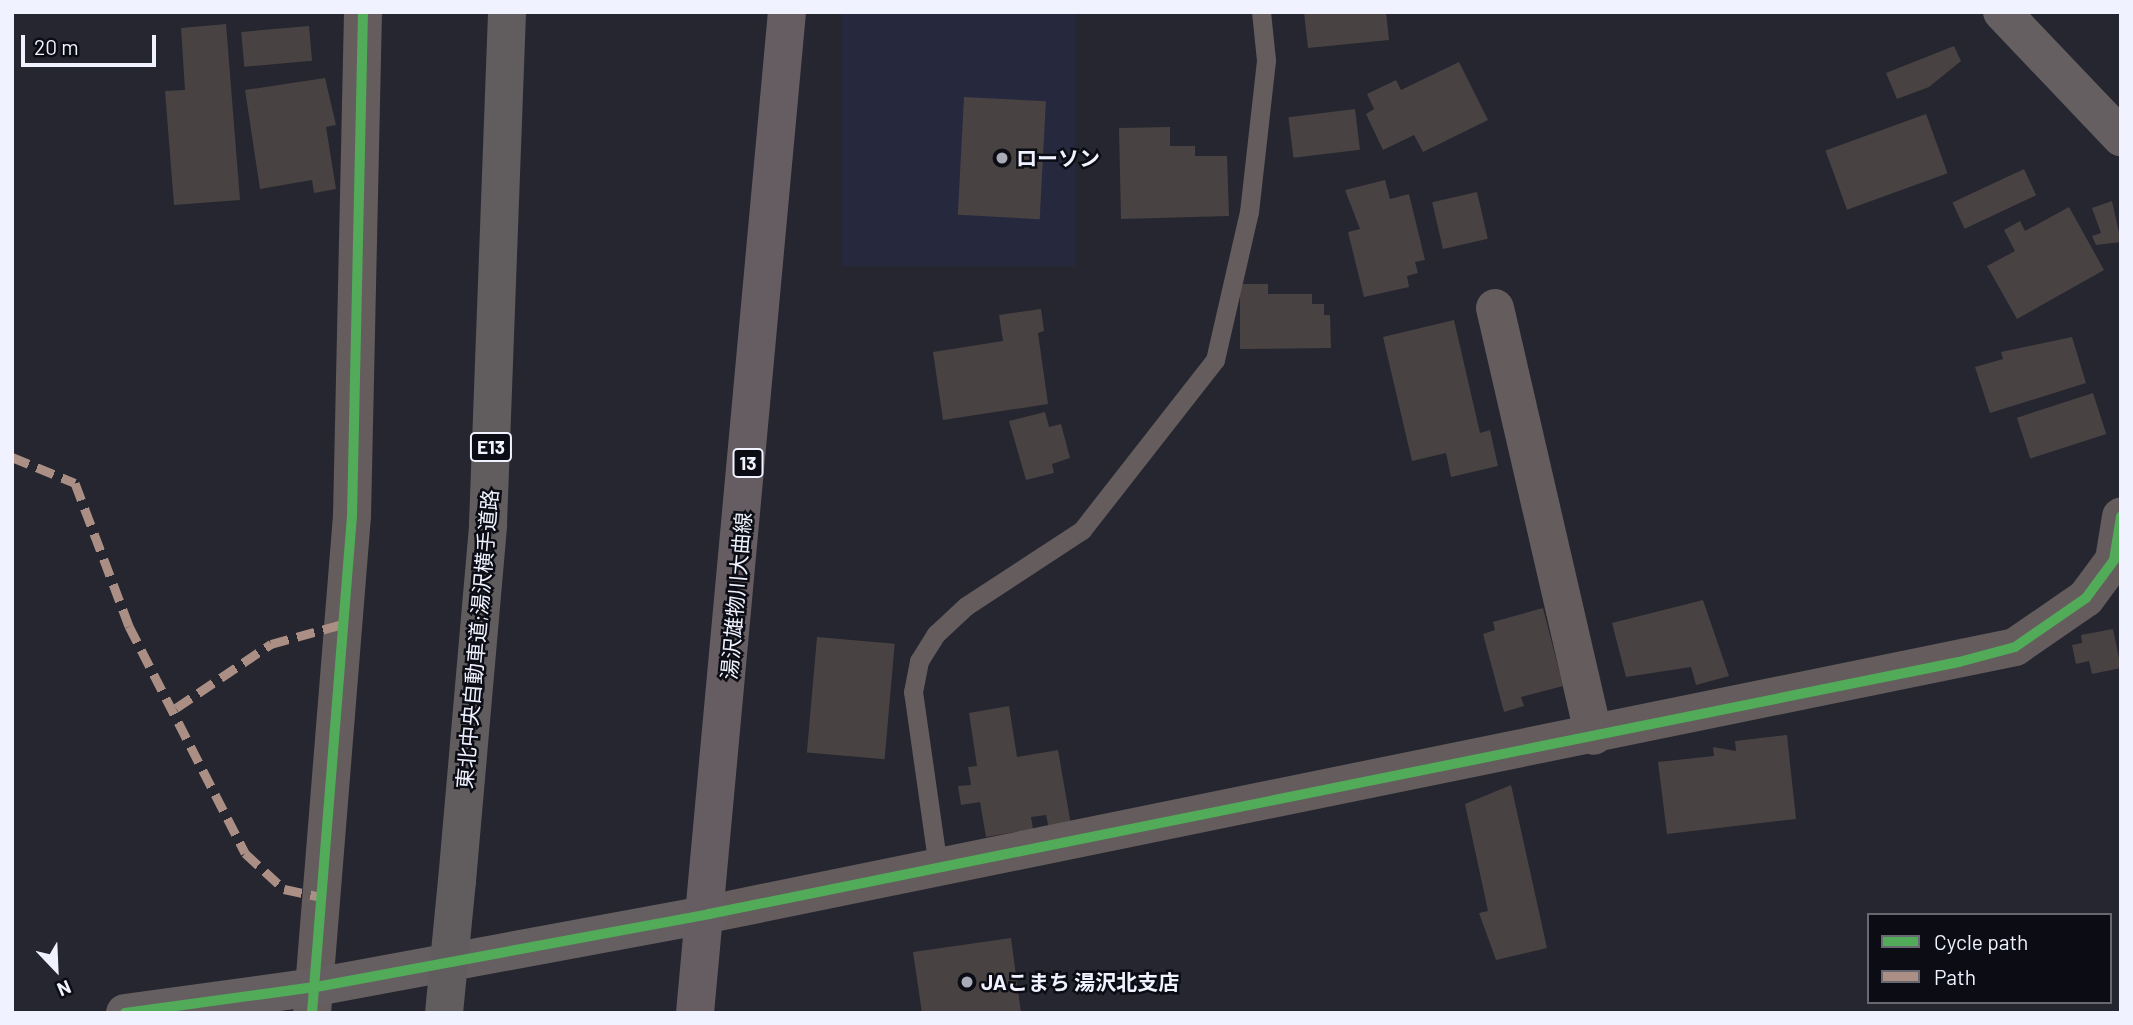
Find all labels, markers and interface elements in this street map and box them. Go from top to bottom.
scale bar [24,21,159,65]
text: 20 m [34,34,79,59]
place label: ローソン [1016,145,1100,171]
marker: ローソン [994,150,1010,166]
road number: E13 [468,432,514,462]
road number: 13 [732,447,764,478]
street label: 東北中央自動車道;湯沢横手道路 [451,488,503,790]
street label: 湯沢雄物川大曲線 [716,511,756,681]
legend [1867,913,2112,1004]
text: Cycle path [1934,929,2028,954]
north arrow [21,934,91,1004]
text: Path [1934,964,1976,989]
place label: JAこまち 湯沢北支店 [981,969,1179,995]
marker: JAこまち 湯沢北支店 [959,974,975,990]
text: N [54,976,75,1002]

